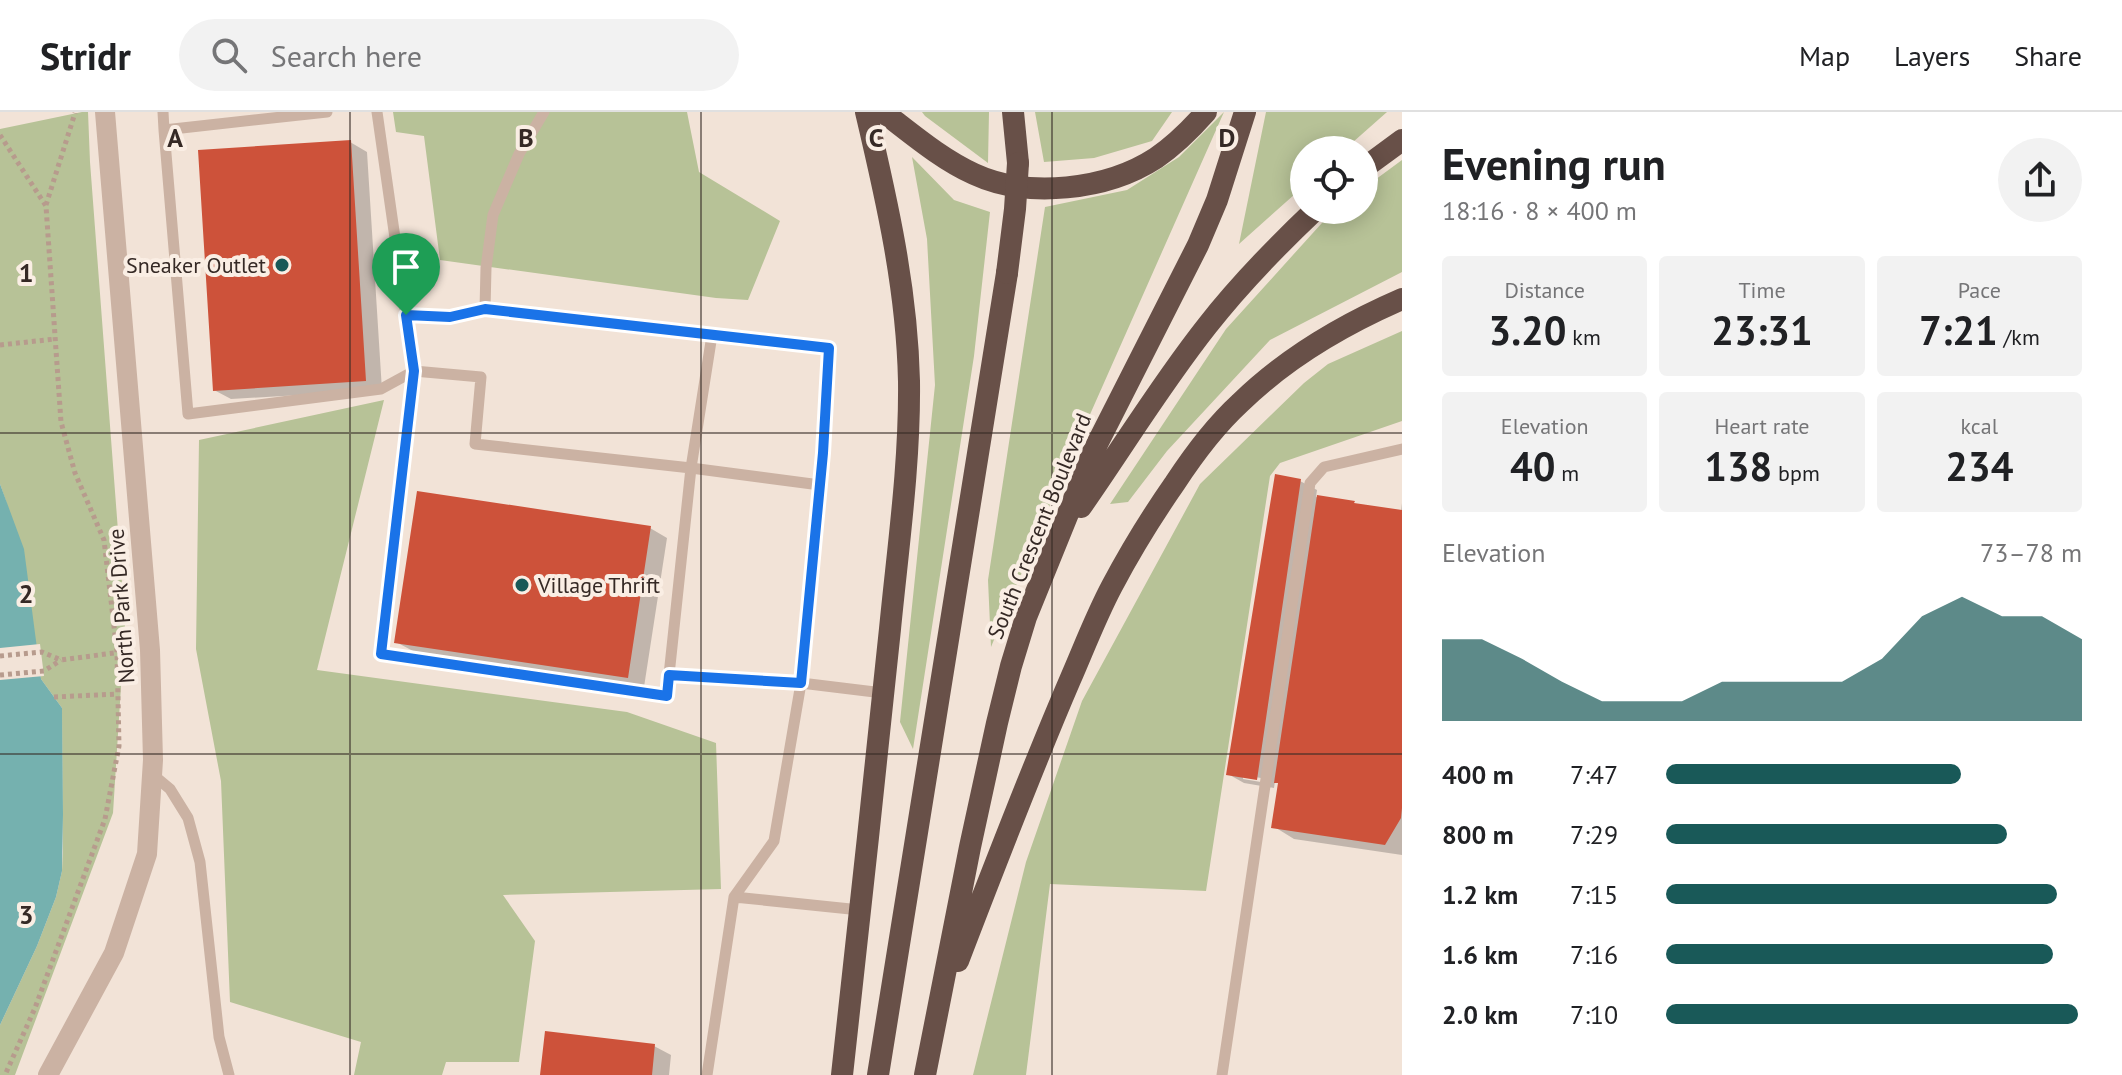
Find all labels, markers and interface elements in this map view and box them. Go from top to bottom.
search box [179,19,739,91]
text: Stridr [40,31,131,80]
icon: search [207,33,251,77]
text: Search here [271,36,422,75]
text: Map [1799,37,1850,74]
text: Layers [1894,37,1970,74]
text: Share [2014,37,2082,74]
text: A [167,121,183,154]
text: B [518,121,534,154]
text: C [869,121,883,154]
text: D [1219,121,1235,154]
text: Evening run [1442,135,1666,192]
map controls [1290,136,1378,224]
button: locate [1290,136,1378,224]
button: share [1998,138,2082,222]
text: 18:16 · 8 × 400 m [1442,194,1637,227]
pin [372,233,440,315]
icon: arrive [384,245,428,289]
place label: Sneaker Outlet [126,251,267,279]
text: 1 [19,256,33,289]
marker: Sneaker Outlet [273,256,291,274]
text: Distance [1504,276,1585,304]
text: Time [1738,276,1786,304]
text: Pace [1958,276,2001,304]
text: 3.20 [1489,304,1566,356]
text: 23:31 [1711,304,1813,356]
text: 7:21 [1919,304,1998,356]
text: km [1566,323,1601,351]
text: /km [1998,323,2040,351]
street label: South Crescent Boulevard [981,409,1097,643]
text: Elevation [1501,412,1588,440]
text: Heart rate [1714,412,1810,440]
text: kcal [1961,412,1998,440]
text: 40 [1510,440,1555,492]
text: 138 [1704,440,1772,492]
text: 234 [1945,440,2013,492]
text: m [1555,459,1579,487]
text: bpm [1772,459,1820,487]
street label: North Park Drive [102,528,140,684]
text: Elevation [1442,536,1546,569]
text: 73–78 m [1980,536,2082,569]
place label: Village Thrift [537,571,661,599]
marker: Village Thrift [513,576,531,594]
text: 2 [19,577,33,610]
text: 400 m [1442,758,1514,791]
text: 7:47 [1570,758,1618,791]
text: 800 m [1442,818,1514,851]
text: 7:29 [1570,818,1618,851]
text: 1.2 km [1442,878,1518,911]
text: 7:15 [1570,878,1618,911]
text: 3 [19,898,33,931]
text: 1.6 km [1442,938,1518,971]
text: 7:16 [1570,938,1618,971]
text: 2.0 km [1442,998,1518,1031]
text: 7:10 [1570,998,1618,1031]

